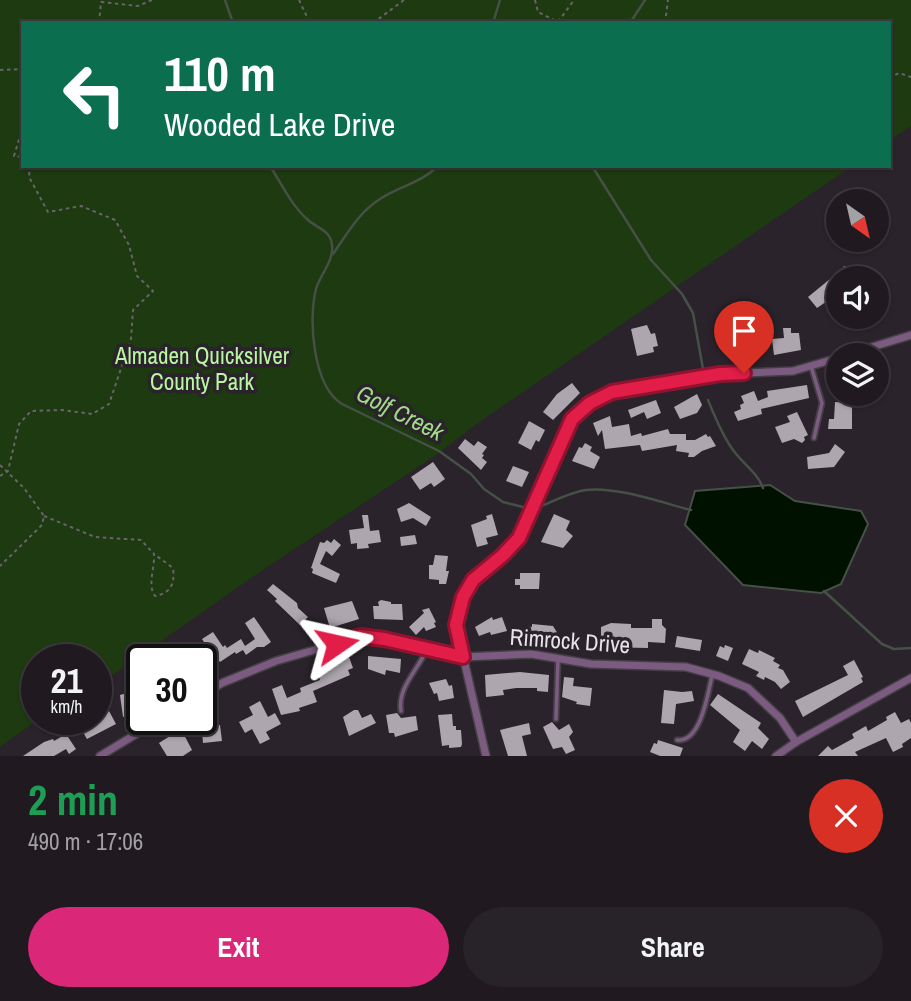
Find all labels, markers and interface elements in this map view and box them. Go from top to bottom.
text: 110 m [164,40,276,106]
icon: left [49,49,140,140]
text: Wooded Lake Drive [164,103,395,146]
north arrow [826,189,889,252]
map controls [826,189,889,406]
button: sound [826,266,889,329]
pin [714,301,774,373]
icon: arrive [725,312,763,350]
park label: Almaden Quicksilver County Park [114,340,290,397]
button: layers [826,343,889,406]
water label: Golf Creek [351,377,451,448]
position arrow [300,607,374,681]
street label: Rimrock Drive [509,621,631,660]
speed limit sign: 30 [126,644,217,735]
text: 21 [51,657,82,704]
text: km/h [51,694,83,719]
text: 2 min [28,772,118,828]
button: close [809,779,883,853]
text: 490 m · 17:06 [28,826,143,857]
button: Exit [28,907,449,987]
button: Share [463,907,883,987]

